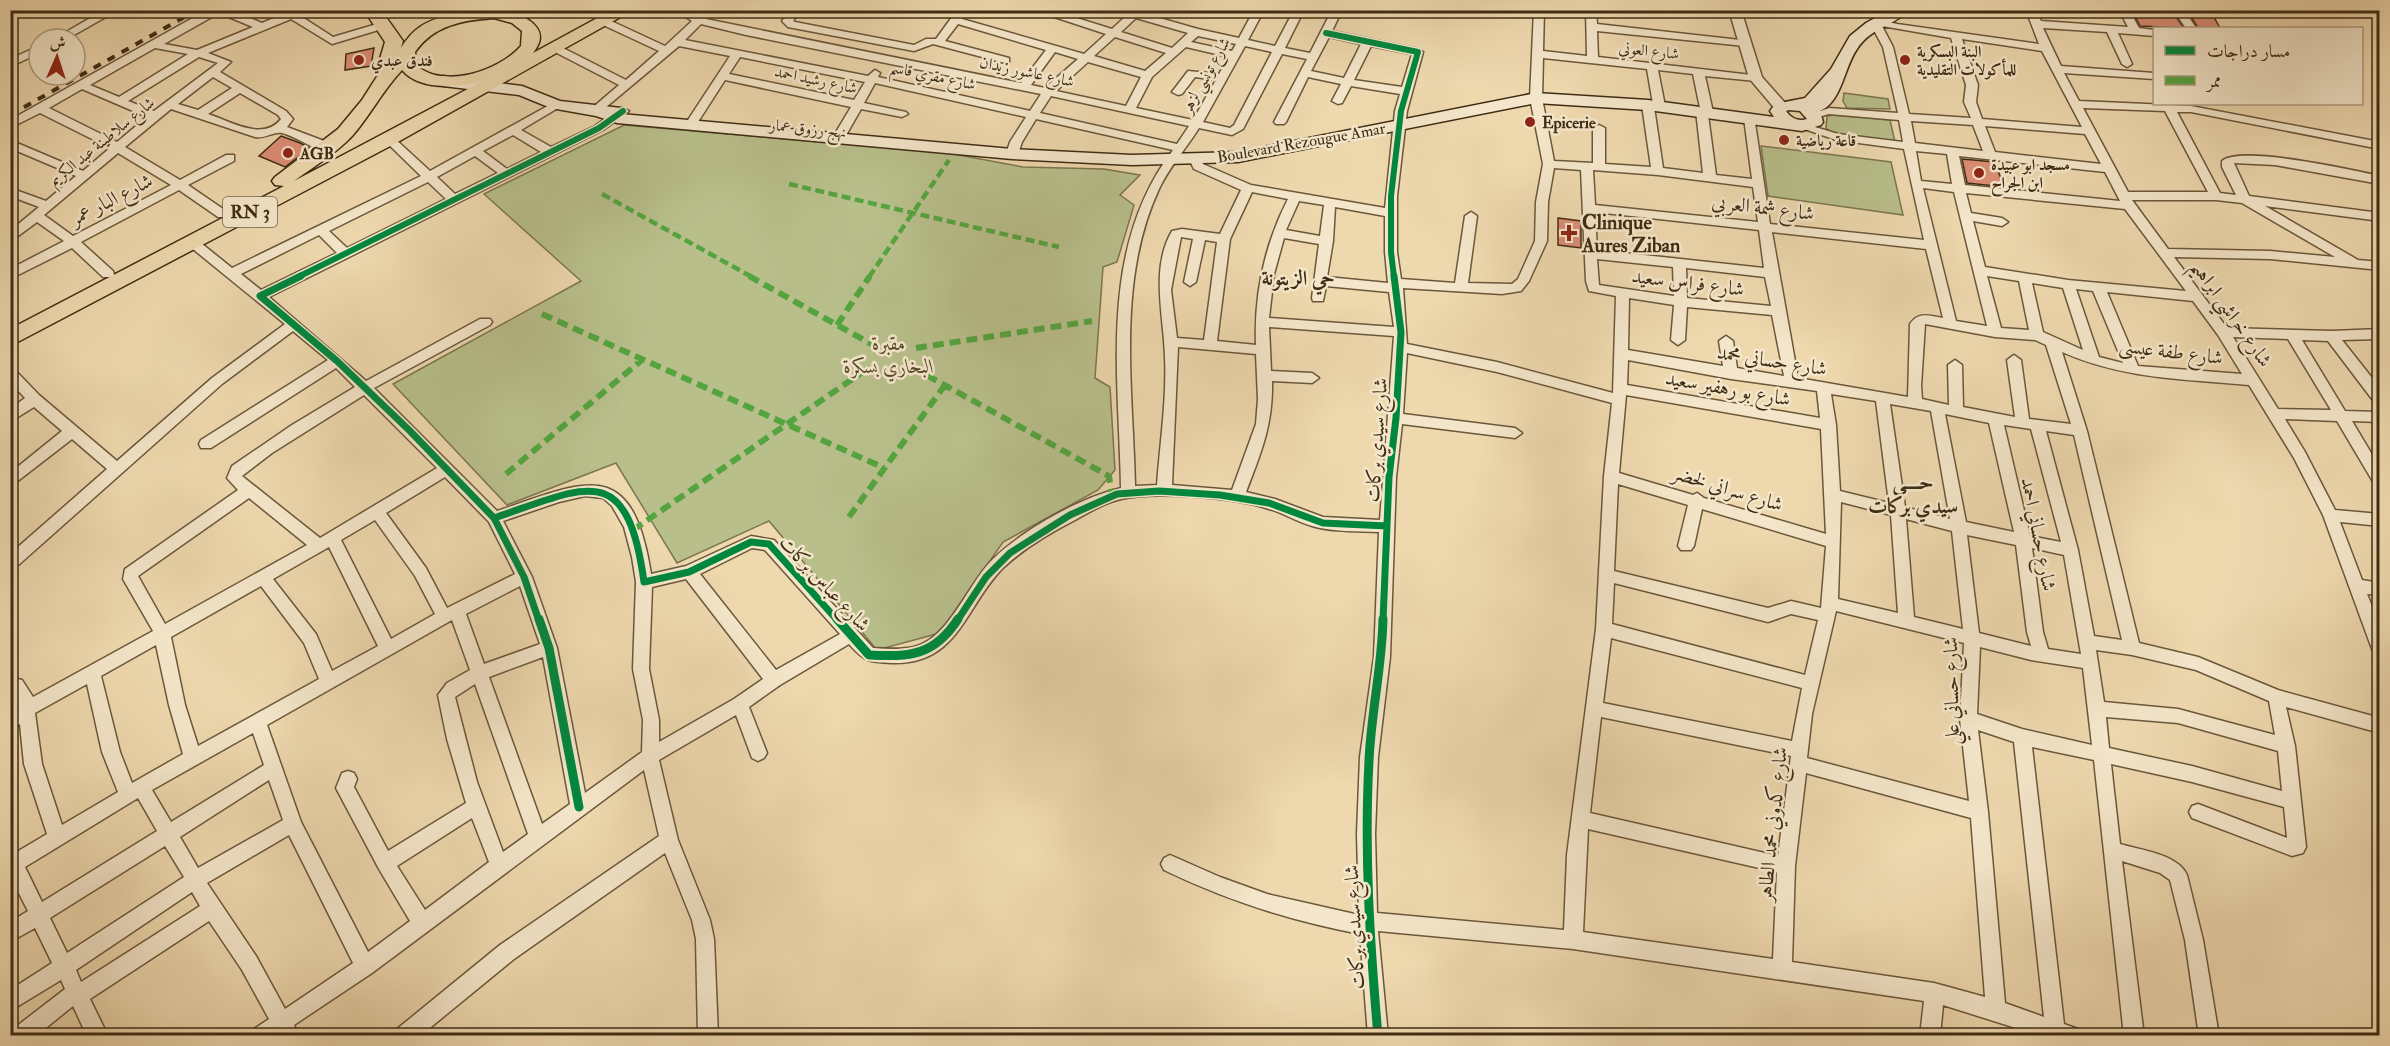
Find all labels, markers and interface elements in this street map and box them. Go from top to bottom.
north arrow [27,27,87,87]
legend [2153,27,2363,105]
text: ش [49,33,66,53]
street label: شارع تونسي لزهر [1176,34,1239,121]
street label: شارع العوني [1617,38,1680,67]
text: مسار دراجات [2207,40,2290,63]
place label: البنة البسكرية للمأكولات التقليدية [1917,42,2016,80]
place label: فندق عبدي [371,51,433,74]
street label: شارع عاشور زيدان [977,52,1076,95]
marker: فندق عبدي [352,53,366,67]
marker: البنة البسكرية للمأكولات التقليدية [1898,53,1912,67]
street label: شارع مقري قاسم [887,57,978,101]
street label: شارع رشيد احمد [772,61,859,101]
text: ممر [2205,70,2221,93]
street label: شارع سلاطينة عبد الكريم [45,93,161,194]
place label: Epicerie [1542,113,1596,134]
street label: نهج رزوق عمار [766,115,847,147]
marker: Epicerie [1523,115,1537,129]
street label: Boulevard Rezougue Amar [1215,118,1387,168]
place label: قاعة رياضية [1796,131,1856,151]
marker: قاعة رياضية [1777,133,1791,147]
place label: AGB [299,144,334,164]
marker: AGB [281,146,295,160]
place label: مسجد ابو عبيدة ابن الجراح [1991,155,2070,197]
marker: مسجد ابو عبيدة ابن الجراح [1972,166,1986,180]
street label: شارع البار عمر [64,168,159,236]
street label: شارع شمة العربي [1710,189,1816,231]
road number: RN 3 [223,197,277,227]
place label: Clinique Aures Ziban [1581,210,1681,258]
marker: Clinique Aures Ziban [1560,224,1578,242]
street label: شارع خراشي ابراهيم [2180,255,2278,376]
street label: شارع فراس سعيد [1630,263,1746,307]
district label: حي الزيتونة [1261,265,1335,296]
park label: مقبرة البخاري بسكرة [843,331,934,382]
street label: شارع طفة عيسى [2117,333,2224,375]
street label: شارع حساني محمد [1714,339,1829,386]
street label: شارع بو رهفير سعيد [1663,365,1792,417]
street label: شارع سيدي بركات [1360,377,1398,503]
street label: شارع سراني لخضر [1666,459,1786,522]
district label: حــــي سيدي بركات [1868,469,1958,523]
street label: شارع حساني احمد [2010,475,2062,594]
street label: شارع عباس بركات [770,530,876,640]
street label: شارع حساني علي [1938,637,1972,745]
street label: شارع كدوني محمد الطاهر [1752,746,1798,905]
street label: شارع سيدي بركات [1339,864,1375,990]

